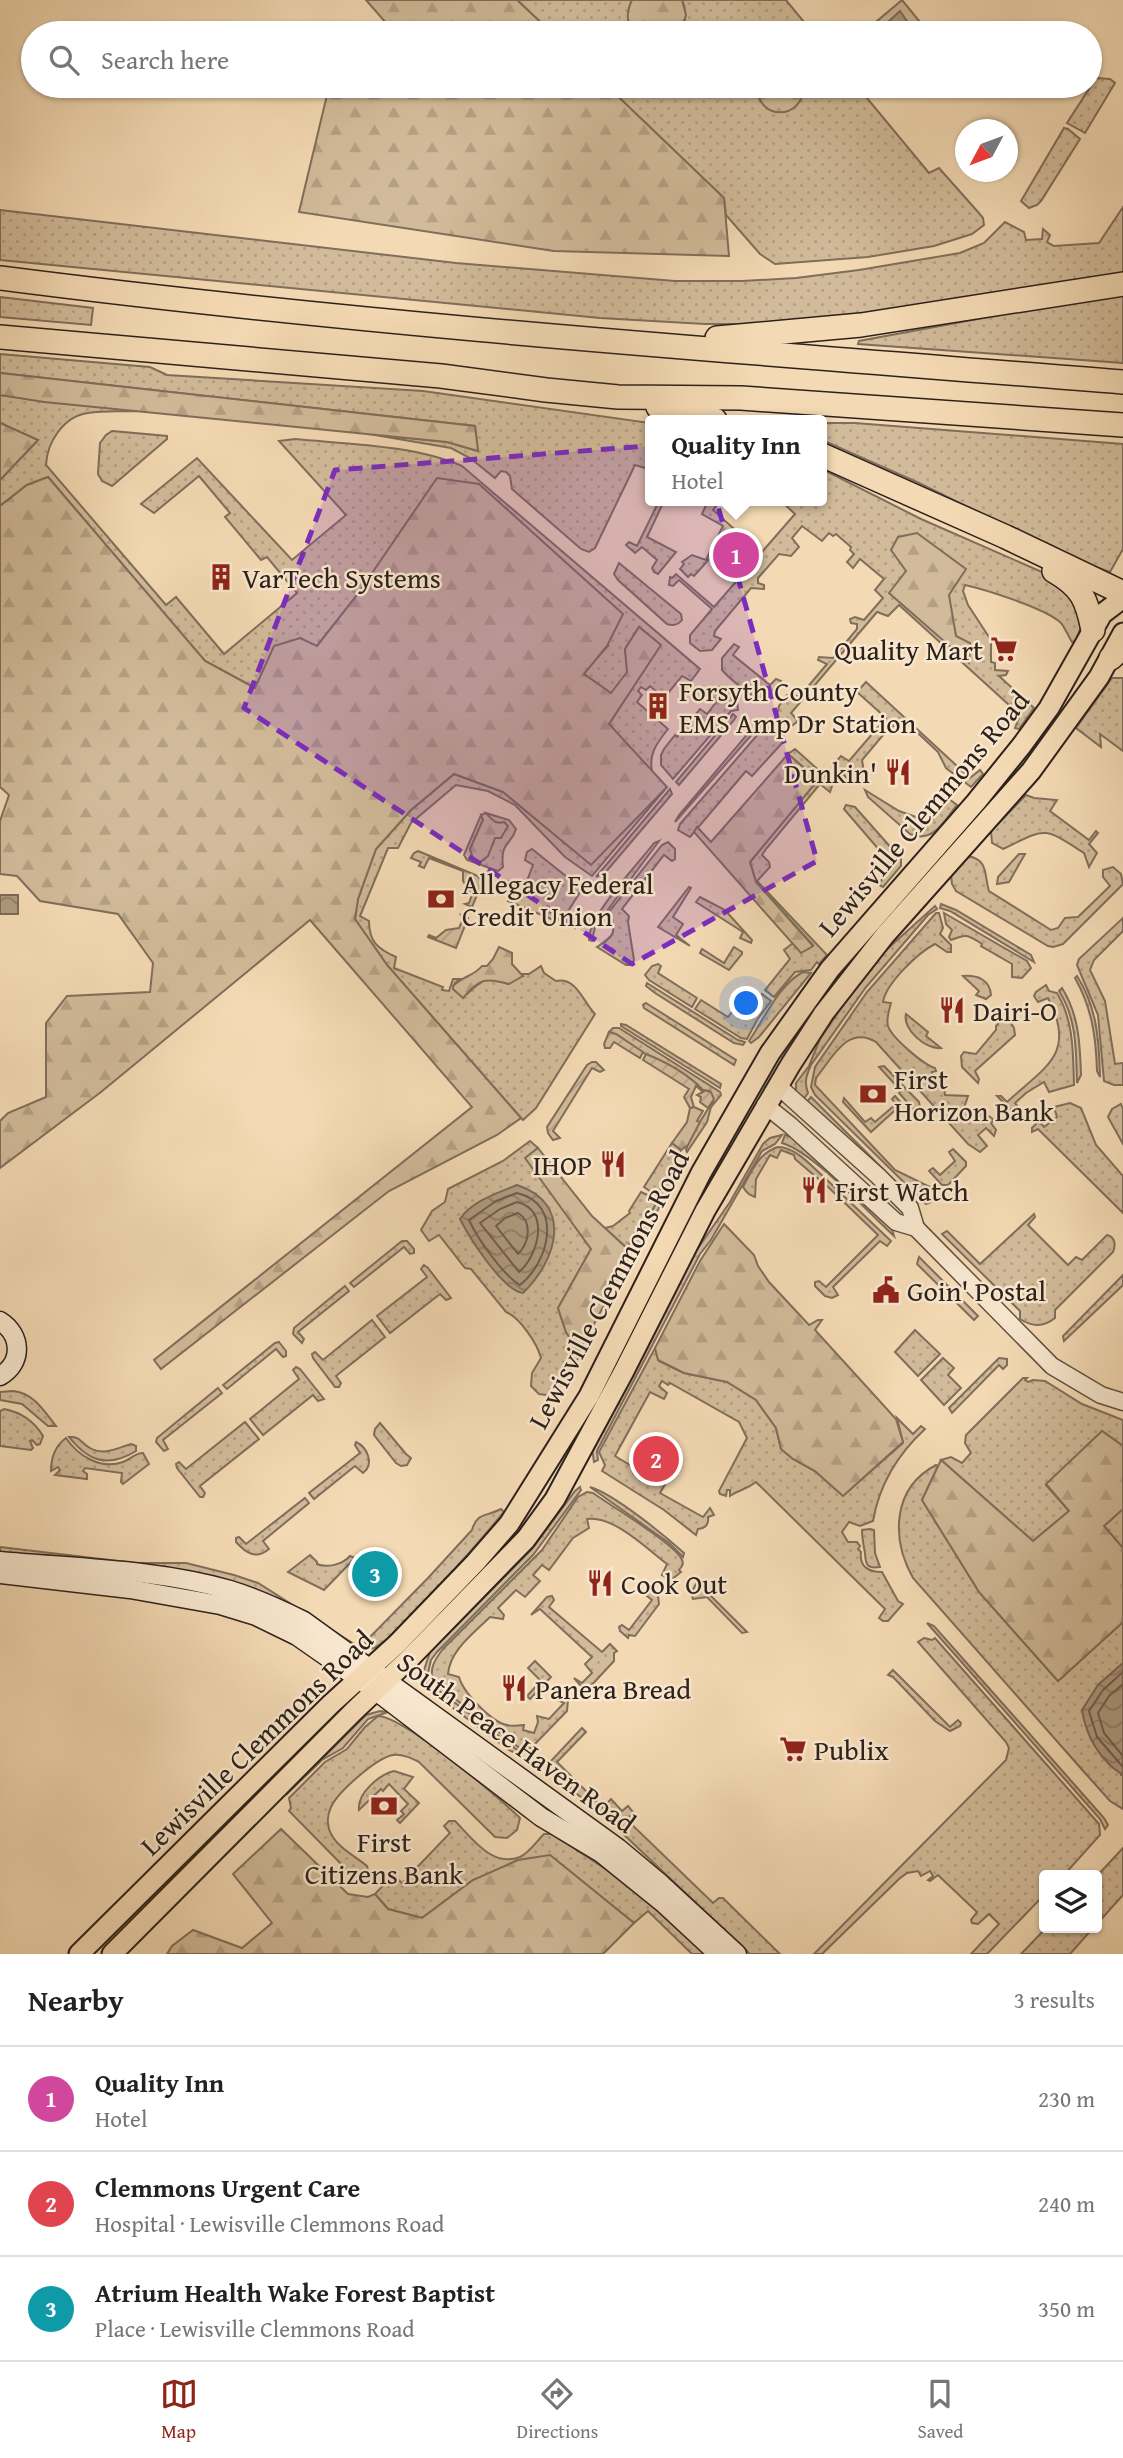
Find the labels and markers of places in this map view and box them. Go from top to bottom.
pin: 1 [713,529,759,581]
place label: VarTech Systems [242,557,441,598]
building icon: VarTech Systems [206,562,236,592]
place label: Quality Mart [834,629,983,670]
supermarket icon: Quality Mart [989,634,1019,664]
place label: Forsyth County EMS Amp Dr Station [679,670,917,743]
building icon: Forsyth County EMS Amp Dr Station [643,691,673,721]
place label: Dunkin' [784,752,877,793]
restaurant icon: Dunkin' [883,757,913,787]
place label: Allegacy Federal Credit Union [462,863,654,936]
bank icon: Allegacy Federal Credit Union [426,884,456,914]
place label: Dairi-O [973,990,1057,1031]
restaurant icon: Dairi-O [937,995,967,1025]
place label: First Horizon Bank [894,1058,1055,1131]
bank icon: First Horizon Bank [858,1079,888,1109]
place label: IHOP [533,1144,592,1185]
restaurant icon: IHOP [598,1149,628,1179]
place label: First Watch [835,1170,969,1211]
restaurant icon: First Watch [799,1175,829,1205]
place label: Goin' Postal [907,1270,1046,1311]
public building icon: Goin' Postal [871,1275,901,1305]
pin: 2 [633,1433,679,1485]
pin: 3 [352,1548,398,1600]
place label: Cook Out [621,1563,727,1604]
restaurant icon: Cook Out [585,1568,615,1598]
place label: Panera Bread [535,1668,691,1709]
restaurant icon: Panera Bread [499,1673,529,1703]
place label: Publix [814,1729,889,1770]
supermarket icon: Publix [778,1734,808,1764]
bank icon: First Citizens Bank [369,1791,399,1821]
place label: First Citizens Bank [305,1821,464,1894]

